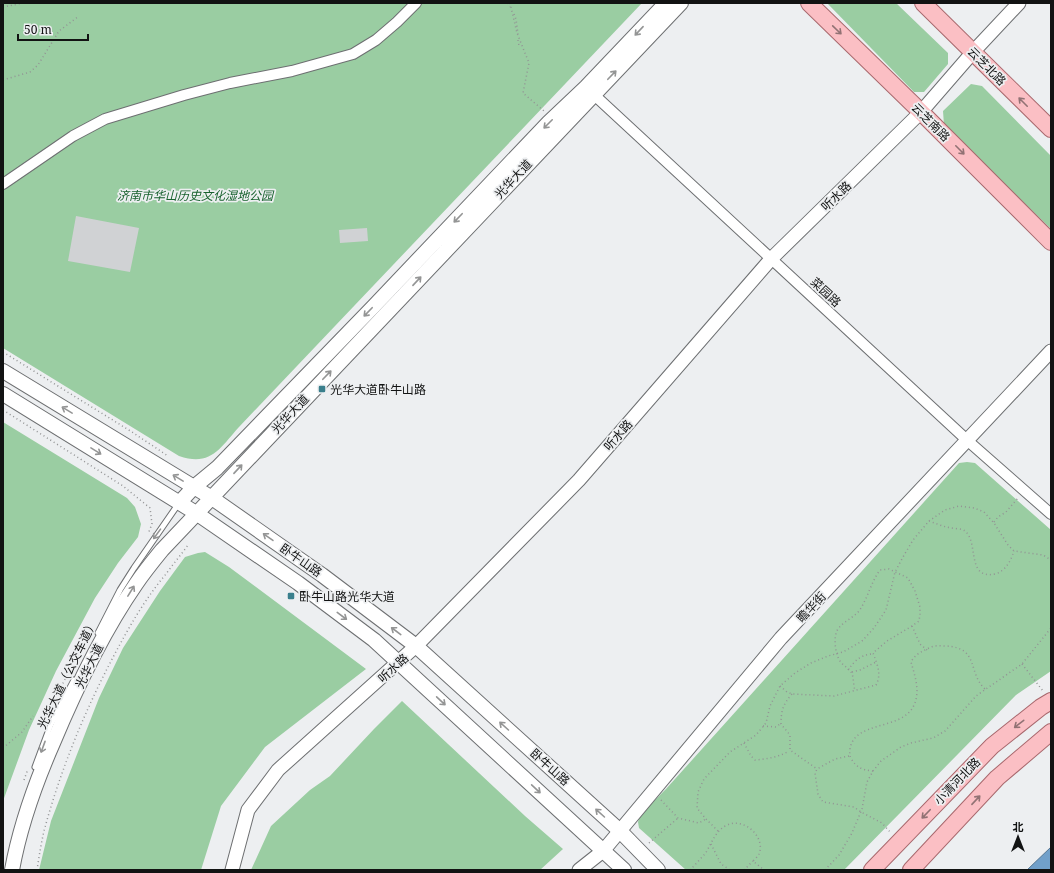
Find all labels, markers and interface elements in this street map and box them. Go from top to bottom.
scale bar [18,16,88,42]
text: 50 m [24,21,52,38]
one-way arrow [832,25,842,35]
one-way arrow [634,26,644,36]
street label: 云芝北路 [964,43,1010,89]
one-way arrow [607,70,616,80]
one-way arrow [1018,97,1028,107]
street label: 云芝南路 [908,99,954,145]
one-way arrow [543,119,552,129]
one-way arrow [955,145,965,155]
street label: 光华大道 [490,156,536,202]
street label: 听水路 [817,177,855,215]
park label: 济南市华山历史文化湿地公园 [117,187,275,204]
one-way arrow [453,213,463,223]
street label: 菜园路 [807,274,845,310]
one-way arrow [413,276,422,286]
one-way arrow [363,307,373,317]
one-way arrow [322,370,332,380]
place label: 光华大道卧牛山路 [330,381,426,398]
marker: 光华大道卧牛山路 [317,384,327,394]
street label: 光华大道 [267,391,313,437]
one-way arrow [62,406,73,414]
street label: 听水路 [600,416,636,454]
one-way arrow [90,447,102,455]
one-way arrow [233,465,242,475]
one-way arrow [172,473,184,481]
one-way arrow [153,528,161,539]
one-way arrow [263,533,274,541]
street label: 卧牛山路 [276,539,326,581]
one-way arrow [128,585,136,597]
place label: 卧牛山路光华大道 [299,588,395,605]
street label: 瞻华街 [793,588,829,626]
marker: 卧牛山路光华大道 [286,591,296,601]
one-way arrow [337,612,348,621]
street label: 光华大道（公交车道） [33,616,101,732]
one-way arrow [390,626,401,635]
street label: 光华大道 [71,641,107,691]
street label: 听水路 [374,650,412,686]
one-way arrow [436,696,446,706]
one-way arrow [1014,720,1025,728]
one-way arrow [499,721,509,730]
one-way arrow [39,740,46,753]
street label: 卧牛山路 [526,745,574,789]
street label: 小清河北路 [930,754,984,808]
one-way arrow [531,785,541,794]
one-way arrow [971,795,980,805]
one-way arrow [595,808,605,818]
one-way arrow [921,809,931,819]
north arrow [998,817,1038,857]
text: 北 [1013,819,1024,834]

